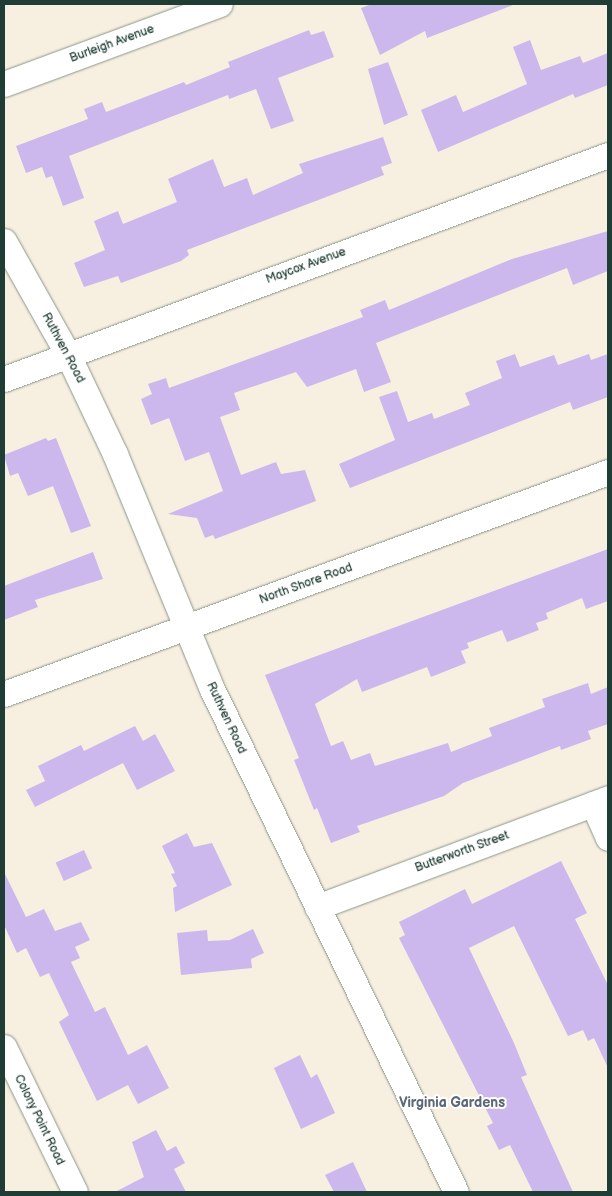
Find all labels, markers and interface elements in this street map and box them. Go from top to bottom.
street label: Burleigh Avenue [68,22,156,66]
street label: Maycox Avenue [264,245,348,287]
street label: Ruthven Road [38,310,88,386]
street label: North Shore Road [257,560,355,608]
street label: Ruthven Road [203,680,249,756]
street label: Butterworth Street [413,828,511,876]
street label: Colony Point Road [11,1072,67,1168]
district label: Virginia Gardens [399,1095,505,1111]

